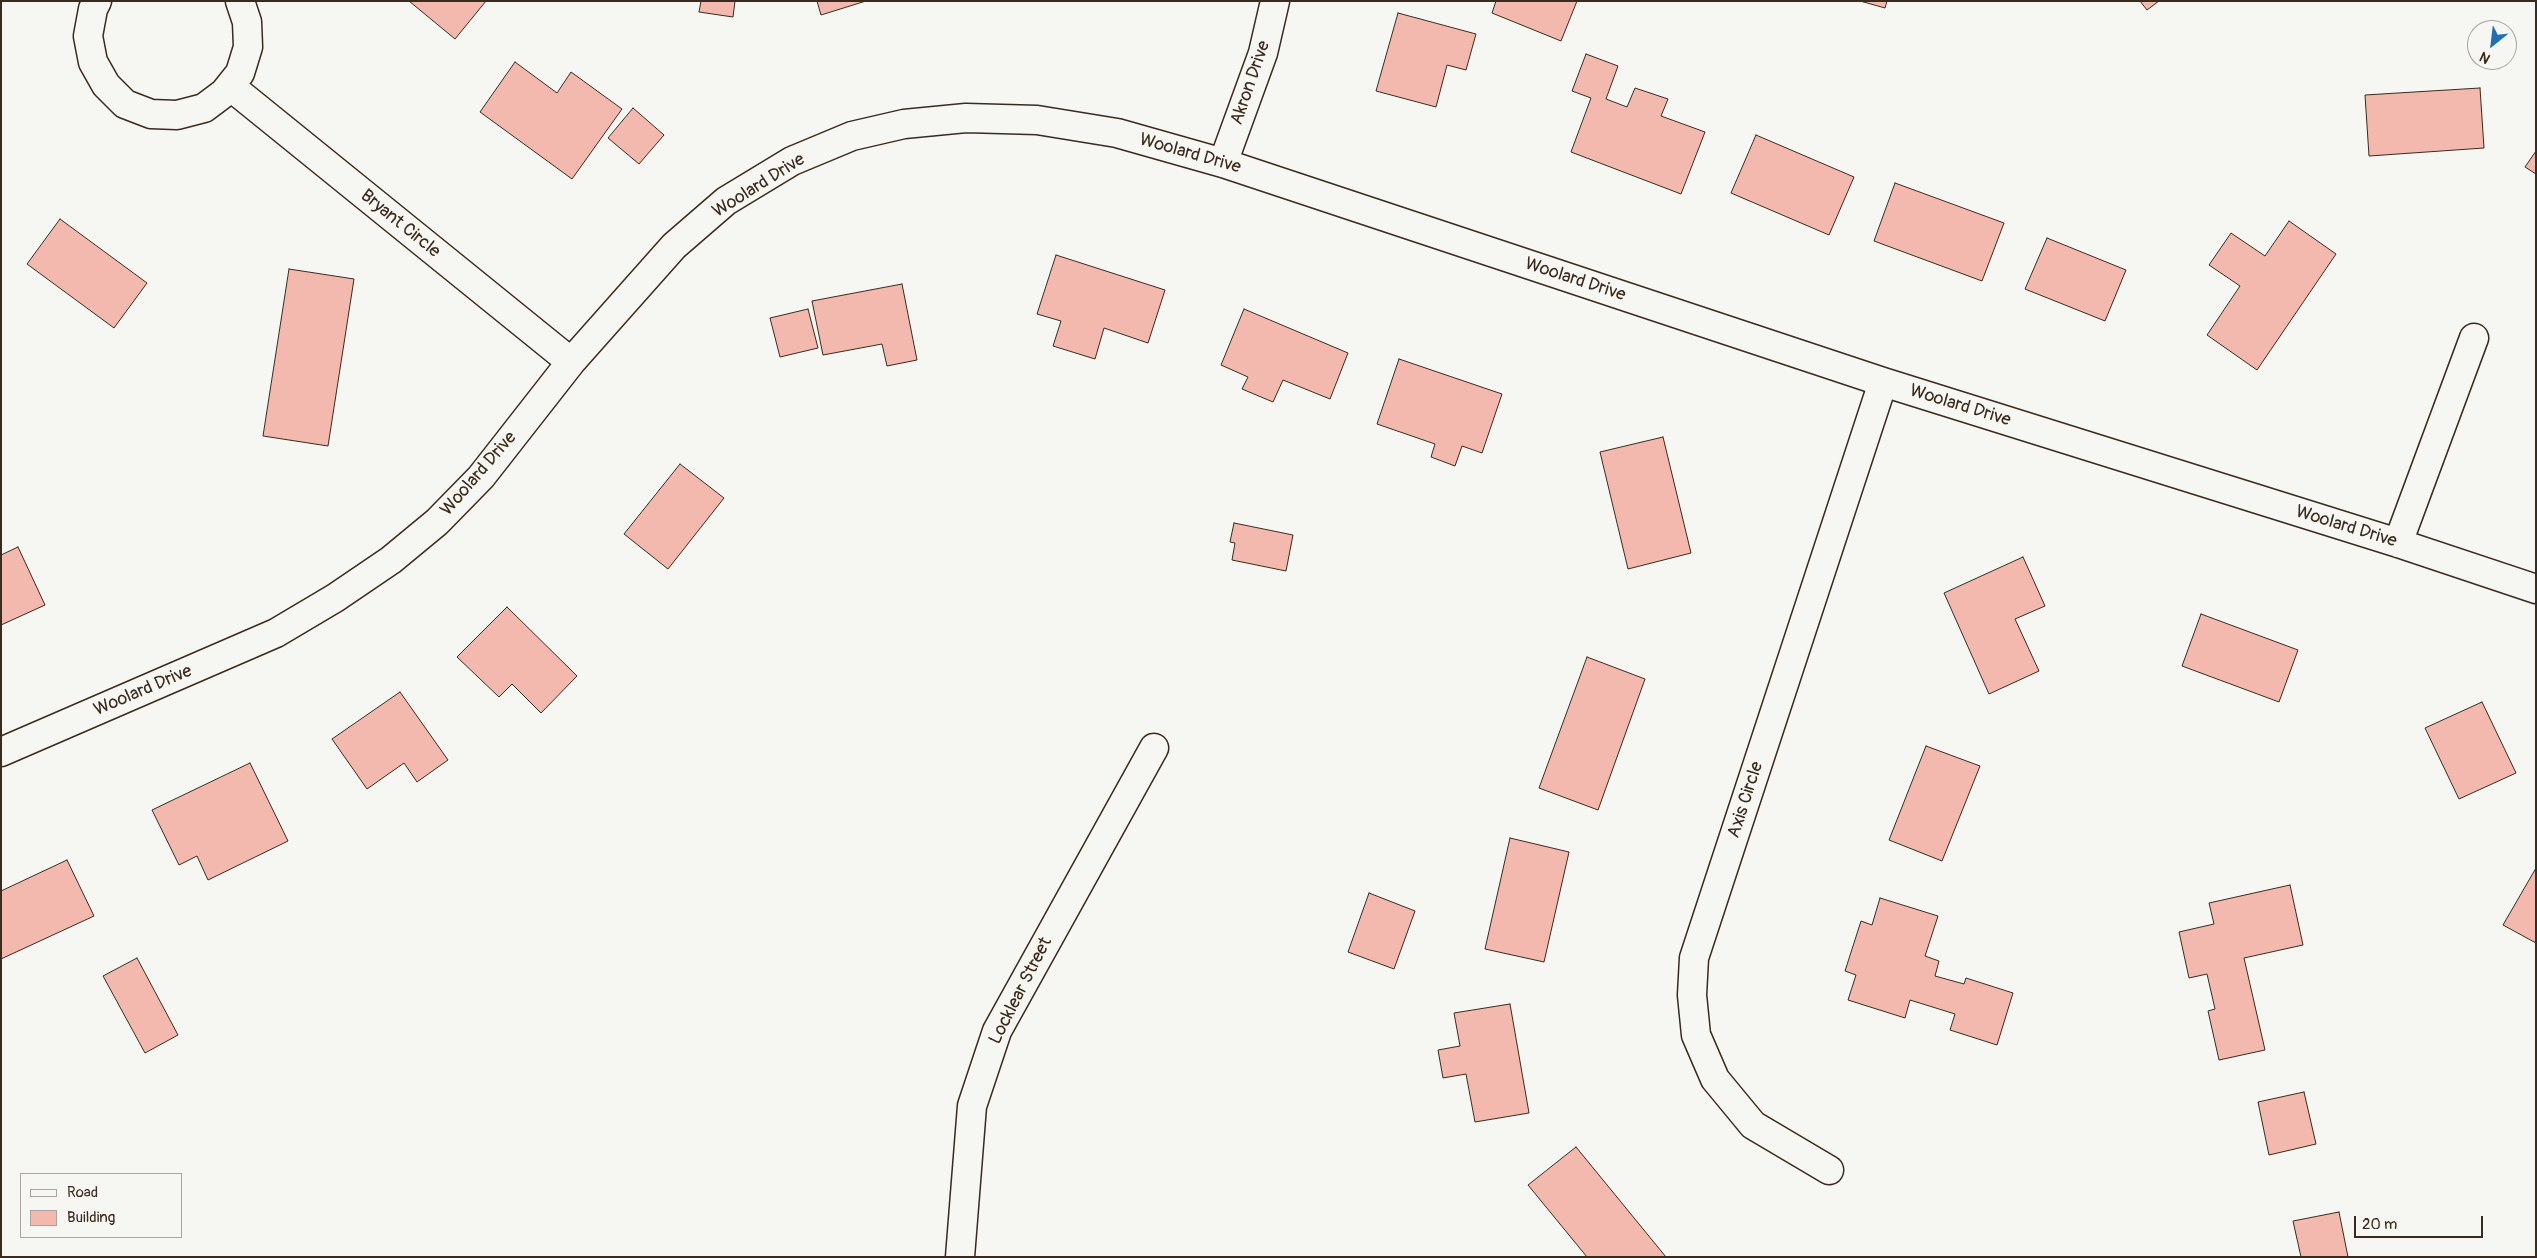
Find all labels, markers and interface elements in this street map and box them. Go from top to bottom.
north arrow [2467,20,2517,70]
street label: Akron Drive [1227,38,1275,128]
text: N [2477,48,2493,67]
street label: Woolard Drive [1137,129,1243,179]
street label: Woolard Drive [709,149,809,223]
street label: Bryant Circle [356,185,444,263]
street label: Woolard Drive [1522,254,1628,306]
street label: Woolard Drive [1907,380,2013,432]
street label: Woolard Drive [437,427,521,521]
street label: Woolard Drive [2293,501,2399,553]
street label: Woolard Drive [91,661,195,721]
street label: Axis Circle [1724,759,1768,841]
street label: Locklear Street [985,934,1057,1048]
legend [20,1173,182,1238]
text: Road [67,1183,98,1202]
scale bar [2357,1206,2486,1238]
text: Building [67,1208,115,1227]
text: 20 m [2362,1215,2397,1234]

